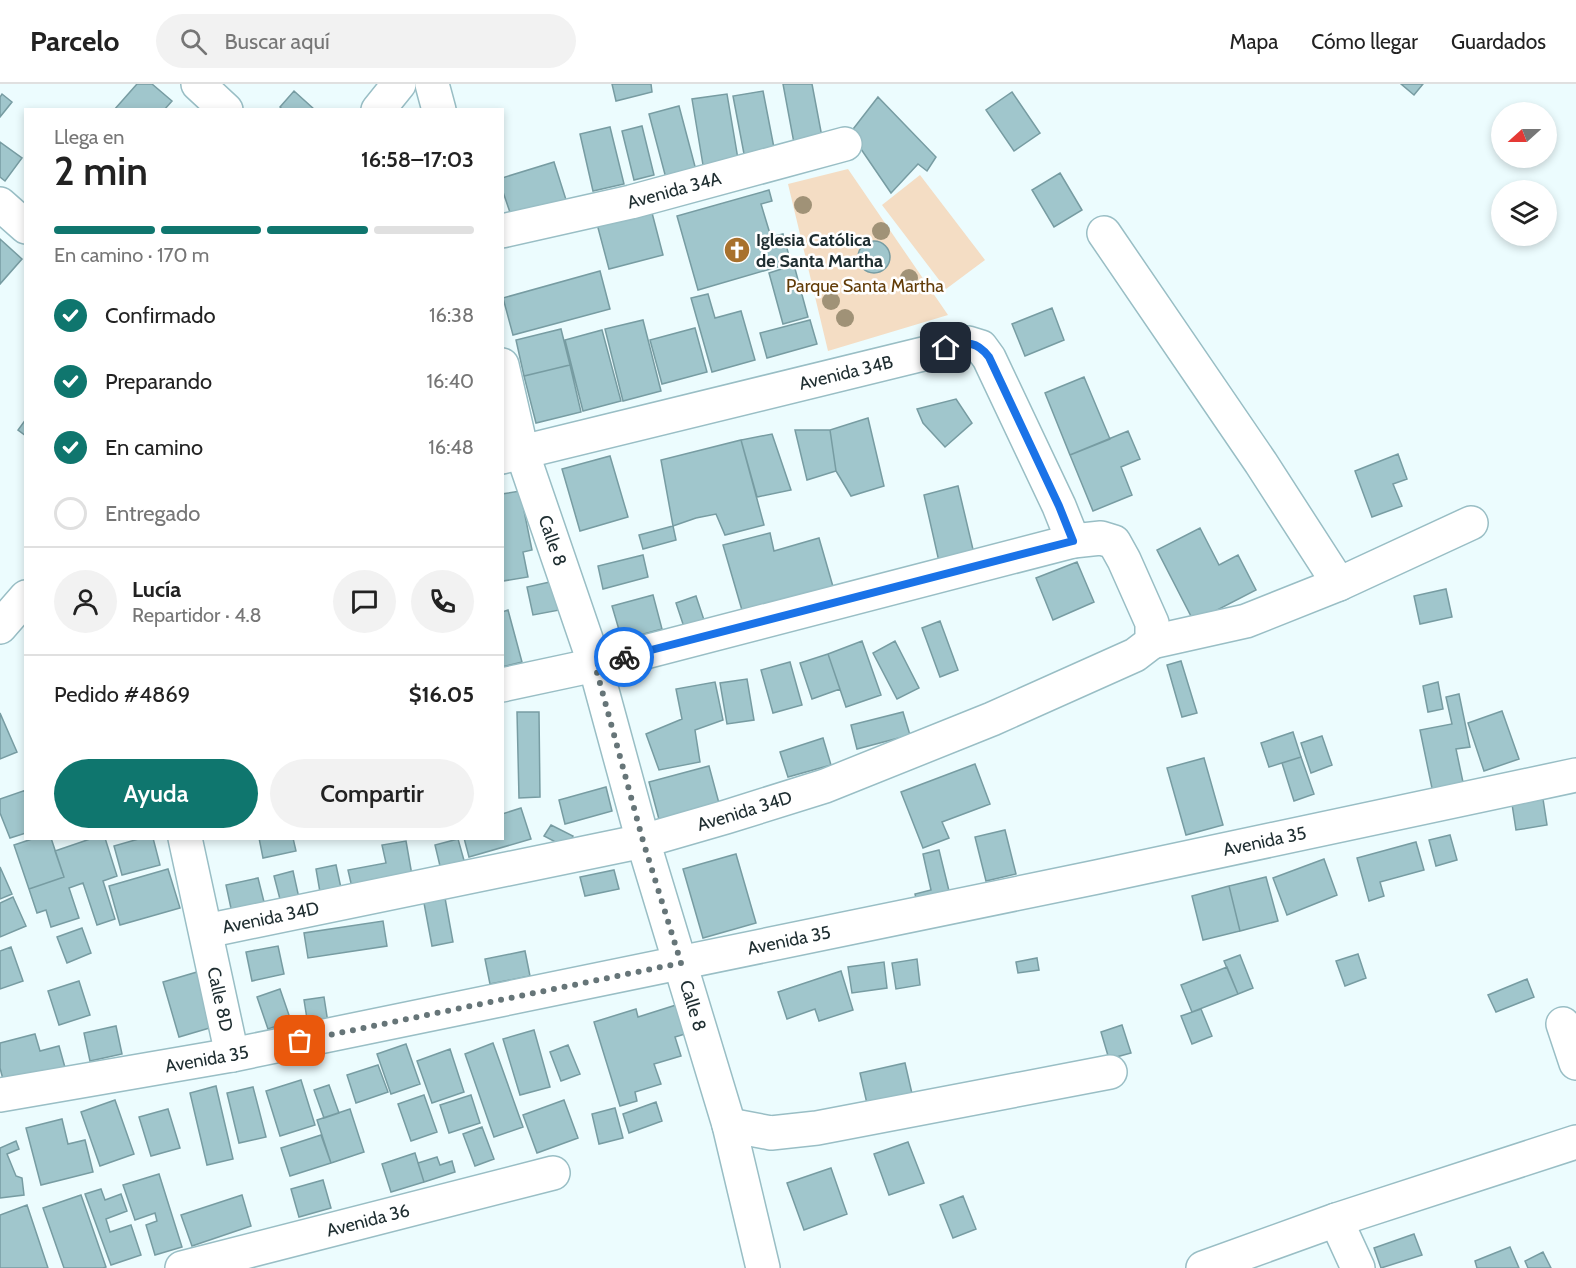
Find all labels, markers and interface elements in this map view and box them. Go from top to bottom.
search box [156,14,576,68]
text: Parcelo [30,24,120,58]
icon: search [177,25,210,58]
text: Buscar aquí [225,28,330,55]
text: Mapa [1230,29,1278,54]
text: Cómo llegar [1311,29,1418,54]
text: Guardados [1451,29,1546,54]
north arrow [1491,102,1557,168]
map controls [1491,102,1557,246]
text: Llega en [54,125,124,149]
text: 16:58–17:03 [361,146,474,173]
text: 2 min [54,147,148,195]
street label: Avenida 34A [625,167,724,213]
button: layers [1491,180,1557,246]
place label: Iglesia Católica de Santa Martha [756,229,883,272]
church icon: Iglesia Católica de Santa Martha [722,235,752,265]
text: En camino · 170 m [54,243,209,267]
park label: Parque Santa Martha [786,275,944,297]
icon: check [54,299,87,332]
text: Confirmado [105,302,216,329]
text: 16:38 [429,303,474,327]
pin [920,322,971,373]
icon: home [929,331,962,364]
street label: Avenida 34B [797,351,895,395]
icon: check [54,365,87,398]
text: Preparando [105,368,212,395]
text: 16:40 [426,369,474,393]
icon: check [54,431,87,464]
text: En camino [105,434,203,461]
text: 16:48 [428,435,474,459]
text: Entregado [105,500,200,527]
street label: Calle 8 [533,512,571,569]
button: person [54,570,117,633]
button: chat [333,570,396,633]
button: phone [411,570,474,633]
text: Lucía [132,576,181,603]
text: Repartidor · 4.8 [132,603,262,627]
courier [594,627,654,687]
icon: bike [608,641,641,674]
text: Pedido #4869 [54,681,190,708]
text: $16.05 [409,681,474,708]
button: Ayuda [54,759,258,828]
button: Compartir [270,759,474,828]
street label: Avenida 34D [694,786,795,836]
street label: Avenida 35 [1221,822,1308,861]
street label: Avenida 34D [220,897,321,938]
street label: Avenida 35 [745,921,833,960]
street label: Calle 8D [202,965,238,1034]
street label: Calle 8 [675,978,711,1034]
pin [274,1015,325,1066]
icon: bag [283,1024,316,1057]
street label: Avenida 35 [163,1041,251,1077]
street label: Avenida 36 [324,1199,412,1242]

